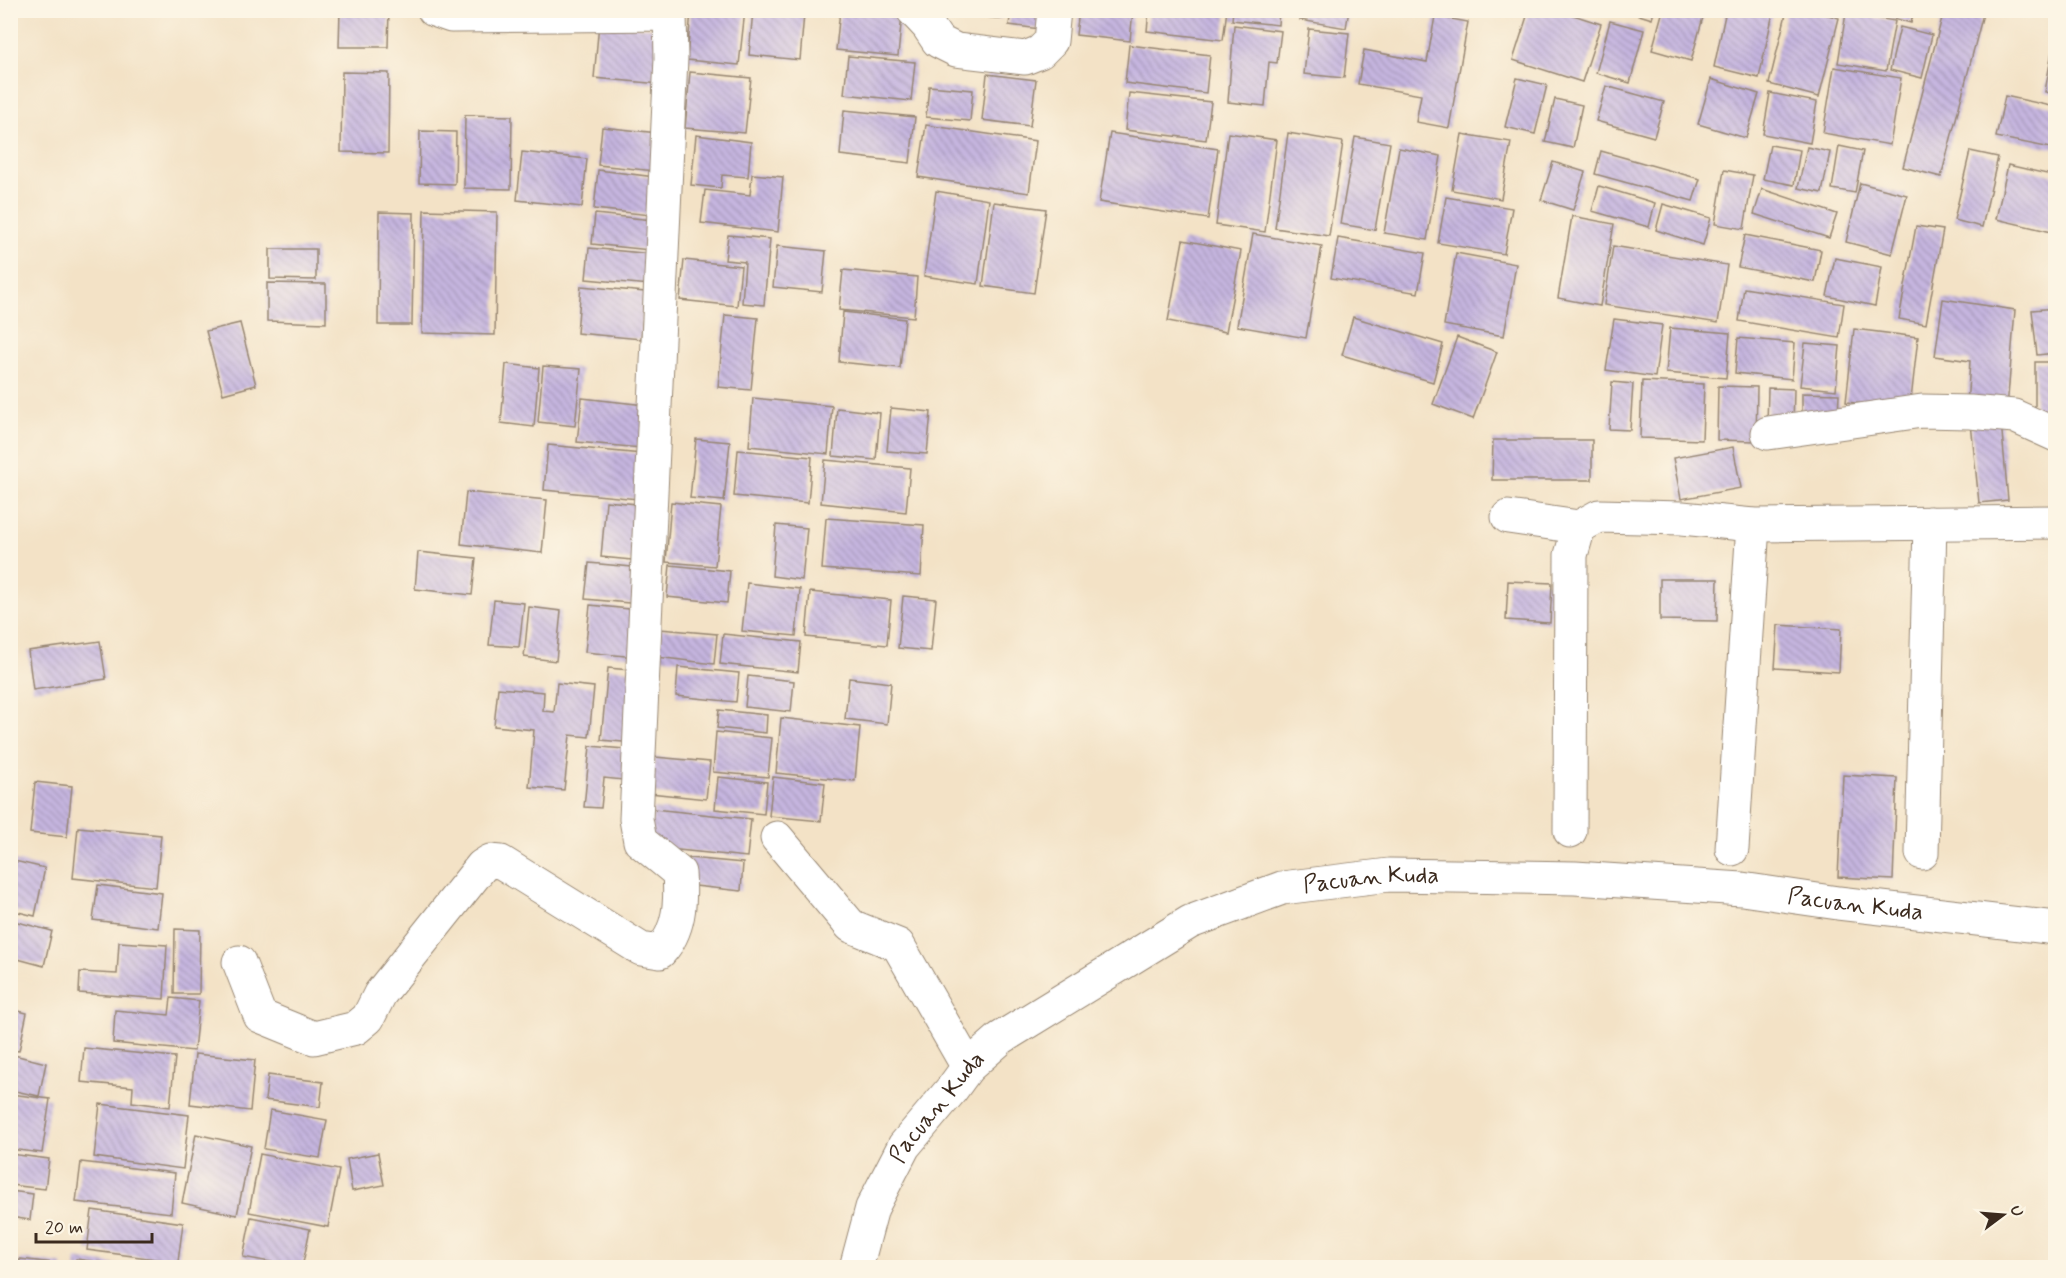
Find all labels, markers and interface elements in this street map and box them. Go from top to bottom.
street label: Pacuan Kuda [1301,859,1439,901]
street label: Pacuan Kuda [1786,880,1925,928]
street label: Pacuan Kuda [882,1044,991,1168]
north arrow [1973,1185,2033,1245]
text: U [2004,1203,2028,1219]
scale bar [36,1206,152,1244]
text: 20 m [45,1216,83,1240]

